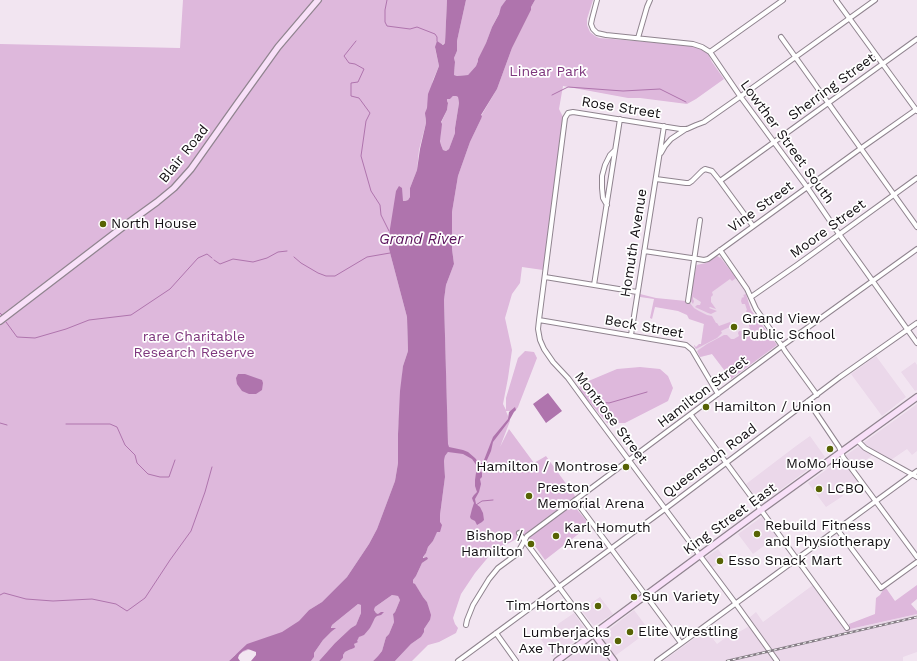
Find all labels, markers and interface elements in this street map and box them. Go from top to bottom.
street label: Sherring Street [785,50,879,124]
park label: Linear Park [509,64,587,80]
street label: Lowther Street South [737,77,837,207]
street label: Rose Street [580,93,662,123]
street label: Blair Road [156,122,212,186]
street label: Vine Street [725,178,797,236]
street label: Homuth Avenue [617,188,651,298]
street label: Moore Street [787,196,869,262]
place label: North House [111,216,197,232]
marker: North House [98,219,108,229]
water label: Grand River [379,231,463,249]
place label: Grand View Public School [742,311,835,344]
street label: Beck Street [603,312,685,342]
marker: Grand View Public School [729,322,739,332]
park label: rare Charitable Research Reserve [134,329,254,362]
street label: Hamilton Street [654,352,752,432]
street label: Montrose Street [571,369,651,467]
place label: Hamilton / Union [714,399,831,415]
marker: Hamilton / Union [701,402,711,412]
street label: Queenston Road [660,420,760,502]
marker: MoMo House [825,444,835,454]
place label: MoMo House [786,456,874,472]
place label: Hamilton / Montrose [476,459,618,475]
marker: Hamilton / Montrose [621,462,631,472]
place label: Preston Memorial Arena [537,480,644,512]
street label: King Street East [680,480,780,558]
place label: LCBO [827,481,864,497]
marker: LCBO [814,484,824,494]
marker: Preston Memorial Arena [524,491,534,501]
place label: Rebuild Fitness and Physiotherapy [765,518,890,550]
place label: Karl Homuth Arena [564,520,651,552]
place label: Bishop / Hamilton [461,528,523,560]
marker: Rebuild Fitness and Physiotherapy [752,529,762,539]
marker: Karl Homuth Arena [551,531,561,541]
marker: Bishop / Hamilton [526,539,536,549]
place label: Esso Snack Mart [728,553,842,569]
marker: Esso Snack Mart [715,556,725,566]
place label: Sun Variety [642,589,720,605]
marker: Sun Variety [629,592,639,602]
place label: Tim Hortons [506,598,590,614]
marker: Tim Hortons [593,601,603,611]
place label: Elite Wrestling [638,624,738,640]
place label: Lumberjacks Axe Throwing [519,625,610,658]
marker: Elite Wrestling [625,627,635,637]
marker: Lumberjacks Axe Throwing [613,636,623,646]

